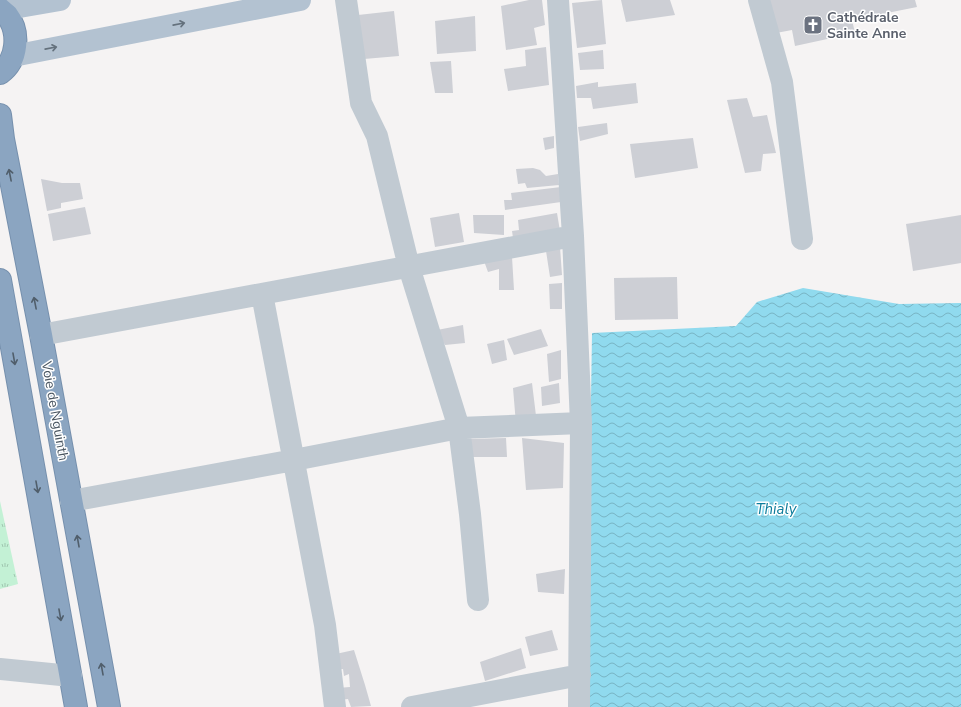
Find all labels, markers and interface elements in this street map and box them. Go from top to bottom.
place label: Cathédrale Sainte Anne [827,8,907,43]
church icon: Cathédrale Sainte Anne [802,14,824,36]
one-way arrow [172,19,185,27]
one-way arrow [44,44,57,52]
one-way arrow [6,169,14,182]
one-way arrow [30,297,38,310]
one-way arrow [11,353,19,366]
street label: Voie de Nguinth [37,359,73,462]
one-way arrow [33,481,41,494]
water label: Thialy [756,499,798,519]
one-way arrow [74,535,82,548]
one-way arrow [56,609,64,622]
one-way arrow [98,663,106,676]

